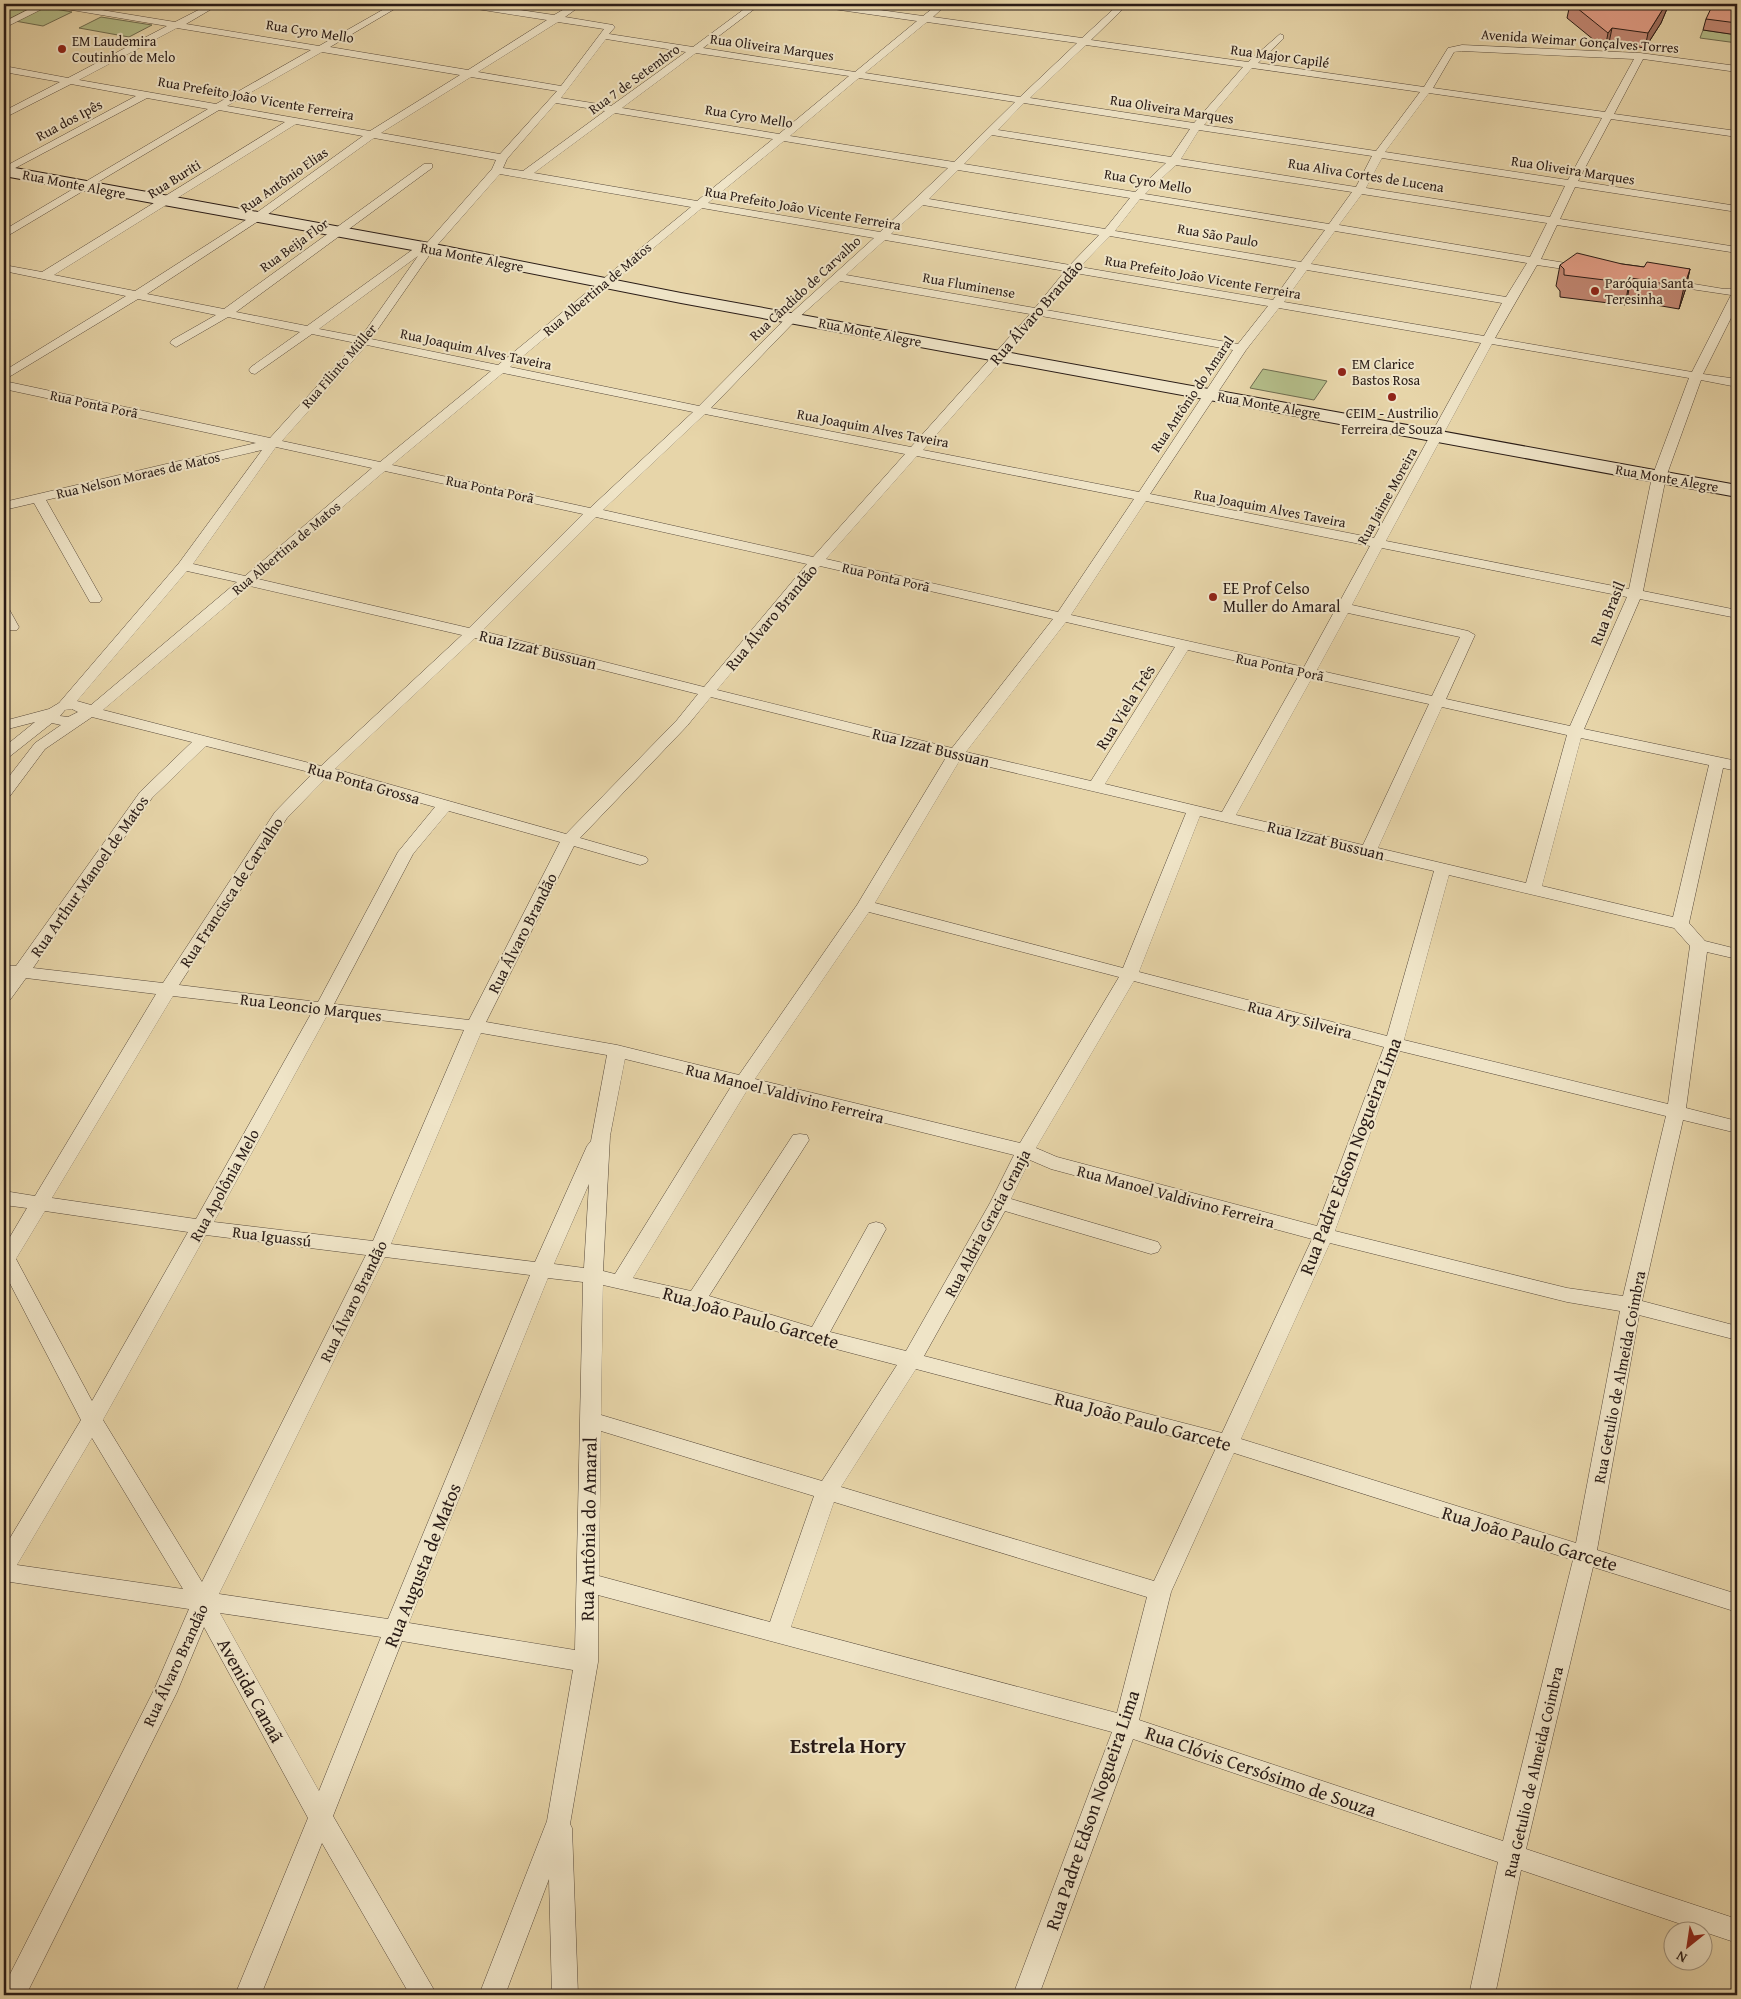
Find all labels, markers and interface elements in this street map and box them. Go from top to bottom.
street label: Rua Cyro Mello [265,14,355,48]
street label: Avenida Weimar Gonçalves Torres [1480,24,1680,58]
street label: Rua Oliveira Marques [709,28,835,66]
place label: EM Laudemira Coutinho de Melo [72,31,175,67]
street label: Rua 7 de Setembro [584,39,684,119]
street label: Rua Major Capilé [1229,39,1331,73]
marker: EM Laudemira Coutinho de Melo [56,43,68,55]
street label: Rua Prefeito João Vicente Ferreira [156,71,356,125]
street label: Rua Oliveira Marques [1109,89,1235,129]
street label: Rua dos Ipês [32,94,106,146]
street label: Rua Cyro Mello [704,99,794,133]
street label: Rua Antônio Elias [236,142,332,218]
street label: Rua Oliveira Marques [1510,150,1636,190]
street label: Rua Aliva Cortes de Lucena [1287,153,1446,197]
street label: Rua Buriti [144,155,205,203]
street label: Rua Cyro Mello [1103,163,1193,199]
street label: Rua Monte Alegre [21,164,128,204]
street label: Rua Prefeito João Vicente Ferreira [703,181,903,235]
street label: Rua Beija Flor [255,213,333,277]
street label: Rua São Paulo [1176,218,1260,252]
street label: Rua Cândido de Carvalho [745,231,865,345]
street label: Rua Monte Alegre [419,237,526,277]
street label: Rua Albertina de Matos [538,237,656,341]
street label: Rua Prefeito João Vicente Ferreira [1103,250,1303,304]
street label: Rua Álvaro Brandão [983,254,1089,370]
street label: Rua Fluminense [921,267,1017,303]
place label: Paróquia Santa Teresinha [1605,273,1694,309]
marker: Paróquia Santa Teresinha [1589,285,1601,297]
street label: Rua Monte Alegre [817,312,924,352]
street label: Rua Filinto Müller [297,319,382,413]
street label: Rua Joaquim Alves Taveira [398,323,554,375]
street label: Rua Antônio do Amaral [1146,332,1238,456]
place label: EM Clarice Bastos Rosa [1352,354,1421,390]
marker: EM Clarice Bastos Rosa [1336,366,1348,378]
street label: Rua Ponta Porã [48,385,140,423]
street label: Rua Monte Alegre [1216,386,1323,424]
marker: CEIM - Austrilio Ferreira de Souza [1386,391,1398,403]
street label: Rua Joaquim Alves Taveira [795,403,951,453]
place label: CEIM - Austrilio Ferreira de Souza [1341,403,1443,439]
street label: Rua Jaime Moreira [1352,443,1422,548]
street label: Rua Nelson Moraes de Matos [54,446,222,504]
street label: Rua Monte Alegre [1614,459,1721,497]
street label: Rua Ponta Porã [444,470,536,508]
street label: Rua Joaquim Alves Taveira [1192,483,1348,533]
street label: Rua Albertina de Matos [227,496,345,600]
street label: Rua Ponta Porã [840,557,932,597]
street label: Rua Álvaro Brandão [719,558,823,676]
place label: EE Prof Celso Muller do Amaral [1223,576,1341,618]
street label: Rua Brasil [1583,577,1631,649]
marker: EE Prof Celso Muller do Amaral [1207,591,1219,603]
street label: Rua Izzat Bussuan [477,623,599,675]
street label: Rua Ponta Porã [1234,648,1326,686]
street label: Rua Viela Três [1089,660,1161,754]
street label: Rua Izzat Bussuan [870,721,992,773]
street label: Rua Ponta Grossa [305,756,423,811]
street label: Rua Arthur Manoel de Matos [24,790,154,962]
street label: Rua Francisca de Carvalho [173,812,289,972]
street label: Rua Izzat Bussuan [1265,814,1387,866]
street label: Rua Álvaro Brandão [481,868,563,998]
street label: Rua Leoncio Marques [239,986,383,1028]
street label: Rua Ary Silveira [1245,994,1355,1045]
street label: Rua Padre Edson Nogueira Lima [1292,1033,1408,1279]
street label: Rua Manoel Valdivino Ferreira [683,1057,887,1129]
street label: Rua Apolônia Melo [183,1124,265,1246]
street label: Rua Aldria Gracia Granja [938,1144,1036,1301]
street label: Rua Manoel Valdivino Ferreira [1075,1158,1278,1234]
street label: Rua Iguassú [231,1219,313,1253]
street label: Rua Álvaro Brandão [313,1236,393,1366]
street label: Rua Getulio de Almeida Coimbra [1587,1268,1651,1485]
street label: Rua João Paulo Garcete [660,1278,843,1356]
street label: Rua João Paulo Garcete [1051,1384,1235,1458]
street label: Rua Antônia do Amaral [572,1437,604,1621]
street label: Rua Augusta de Matos [376,1479,468,1651]
street label: Rua João Paulo Garcete [1439,1498,1621,1578]
street label: Rua Álvaro Brandão [136,1600,214,1730]
street label: Avenida Canaã [211,1633,291,1747]
street label: Rua Getulio de Almeida Coimbra [1497,1664,1569,1880]
street label: Rua Padre Edson Nogueira Lima [1038,1686,1146,1934]
street label: Rua Clóvis Cersósimo de Souza [1142,1718,1380,1824]
district label: Estrela Hory [790,1730,906,1761]
north arrow [1664,1922,1714,1972]
text: N [1672,1946,1691,1968]

